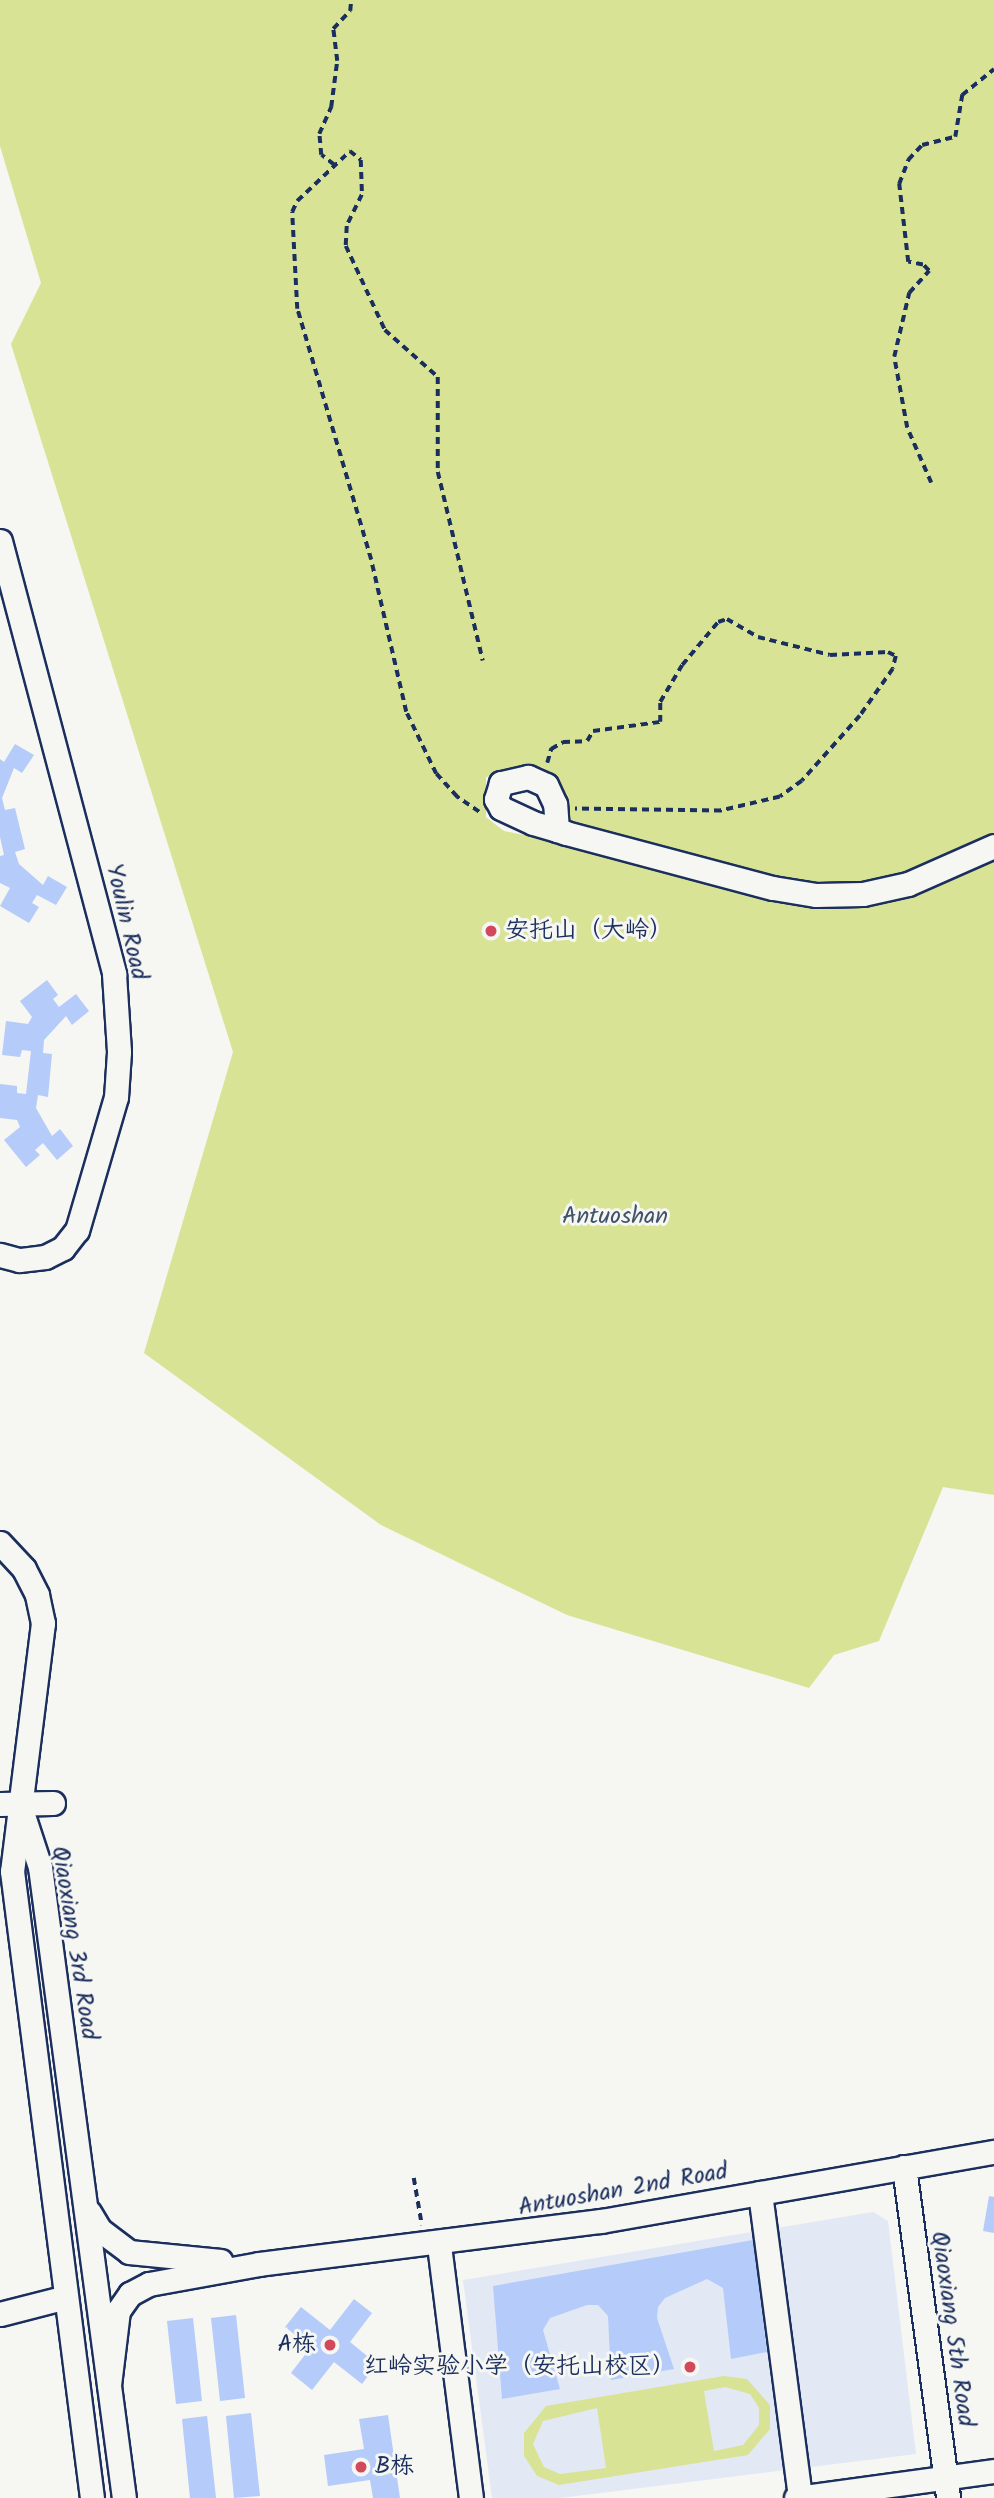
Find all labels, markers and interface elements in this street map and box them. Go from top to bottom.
street label: Youlin Road [99,861,153,983]
place label: 安托山（大岭） [505,917,673,945]
marker: 安托山（大岭） [483,923,499,939]
park label: Antuoshan [562,1203,668,1231]
street label: Qiaoxiang 3rd Road [44,1844,104,2042]
street label: Antuoshan 2nd Road [516,2157,730,2223]
street label: Qiaoxiang 5th Road [924,2229,980,2429]
place label: A栋 [277,2331,316,2359]
marker: A栋 [322,2337,338,2353]
place label: 红岭实验小学（安托山校区） [364,2353,676,2381]
marker: 红岭实验小学（安托山校区） [682,2359,698,2375]
place label: B栋 [375,2453,414,2481]
marker: B栋 [353,2459,369,2475]

